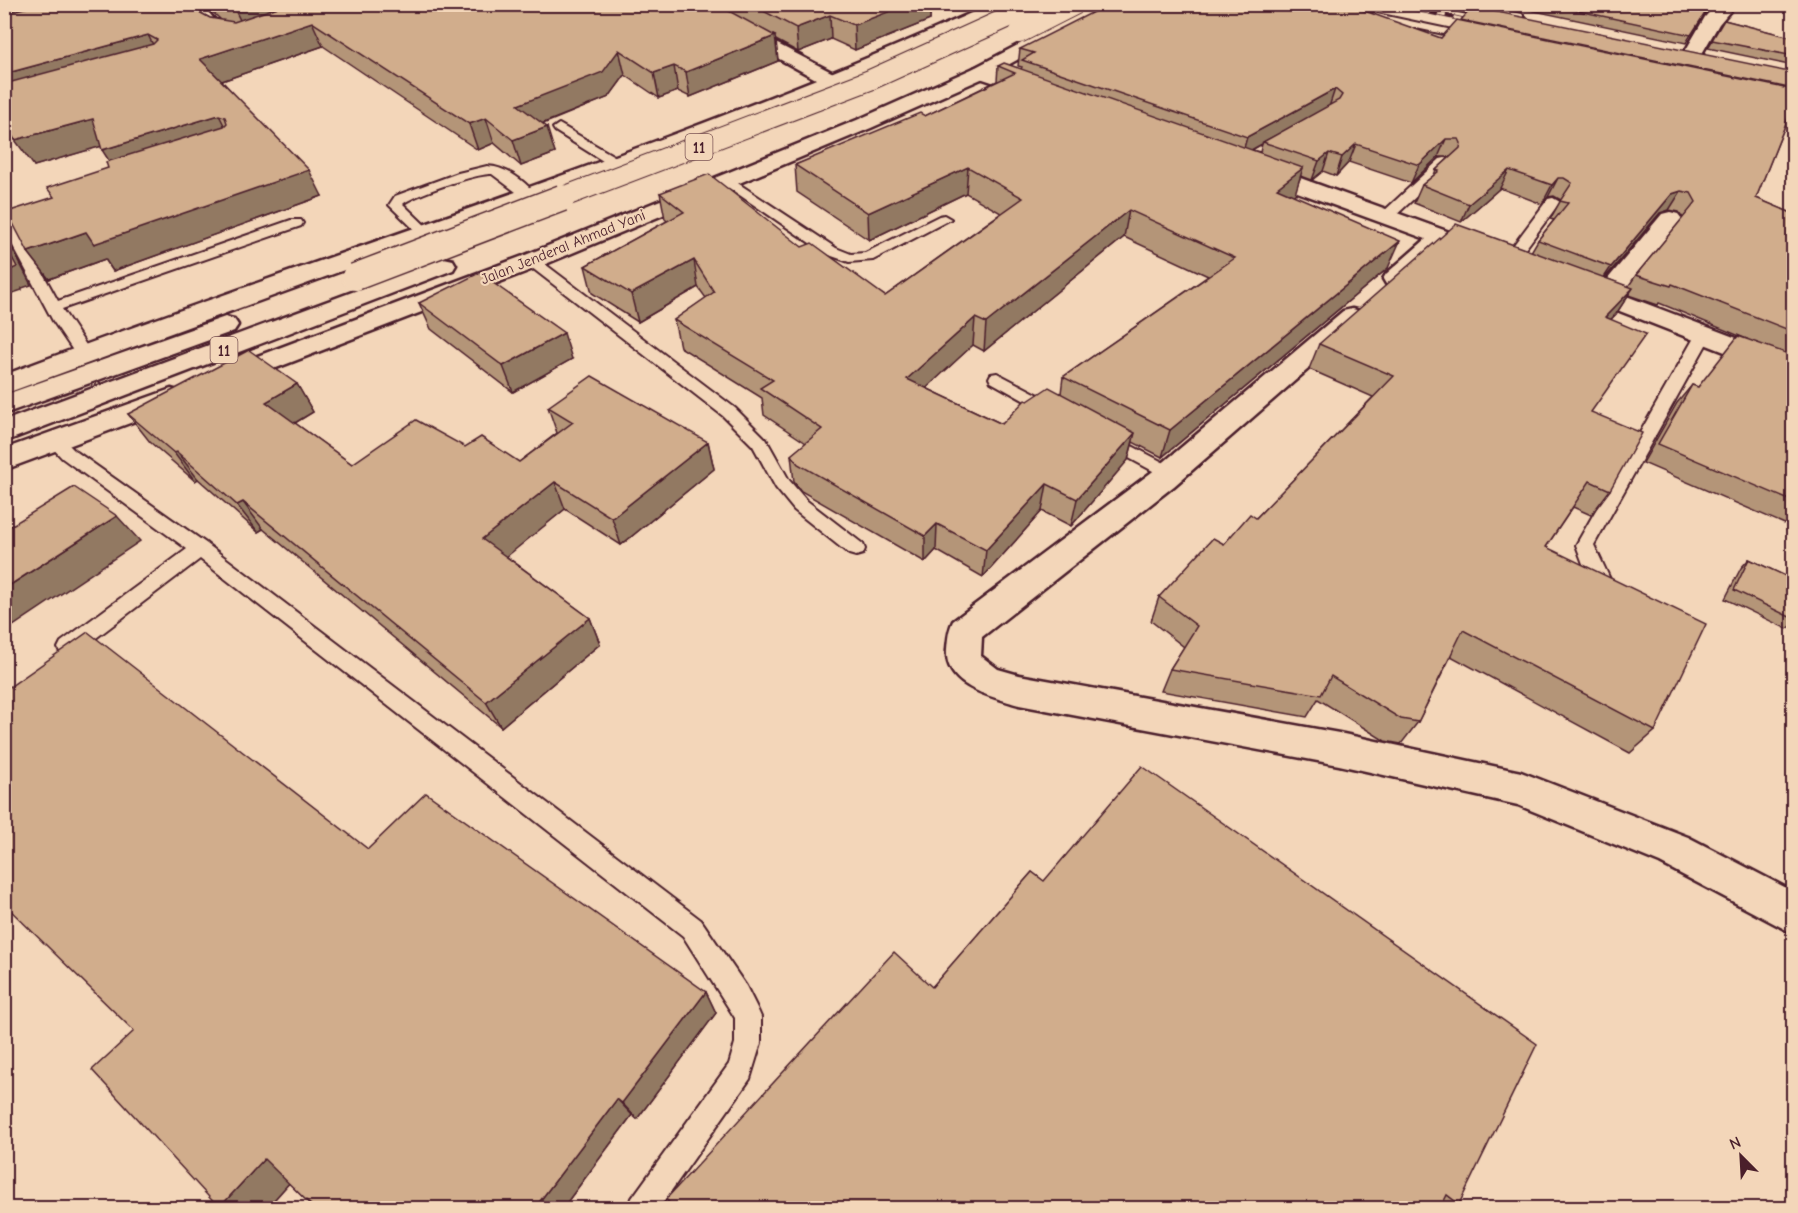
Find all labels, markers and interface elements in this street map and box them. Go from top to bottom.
road number: 11 [686,134,712,160]
street label: Jalan Jenderal Ahmad Yani [478,206,648,288]
road number: 11 [210,337,238,363]
north arrow [1711,1126,1771,1186]
text: N [1727,1133,1744,1154]

